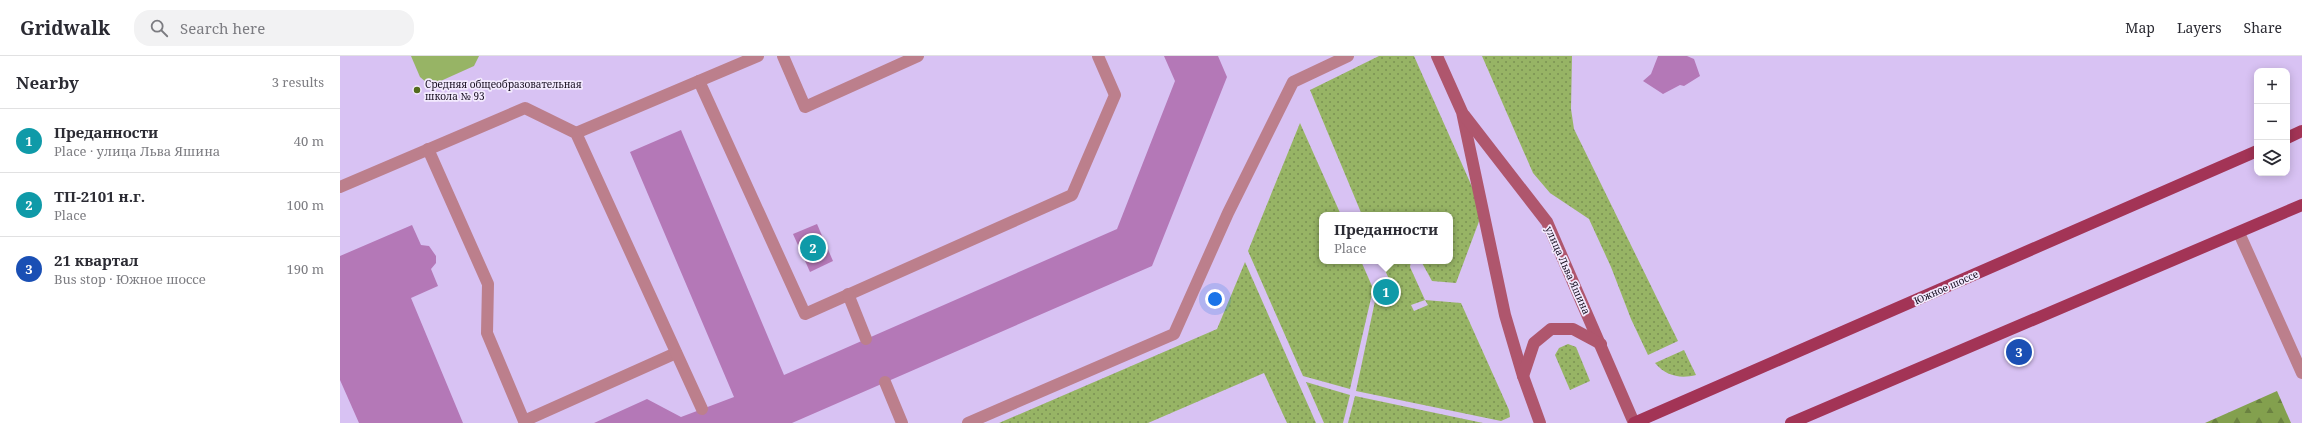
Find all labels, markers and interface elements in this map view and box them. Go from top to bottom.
search box [134,10,414,46]
text: Gridwalk [20,15,110,41]
icon: search [148,17,170,39]
text: Search here [180,18,265,38]
text: Map [2125,18,2155,37]
text: Layers [2177,18,2222,37]
text: Share [2244,18,2282,37]
map controls [2254,68,2290,176]
button: + [2254,68,2290,104]
text: Nearby [16,71,79,94]
text: 3 results [272,73,324,91]
place label: Средняя общеобразовательная школа № 93 [425,77,582,103]
marker: Средняя общеобразовательная школа № 93 [412,85,422,95]
button: − [2254,104,2290,140]
text: Преданности [54,122,158,142]
text: 1 [25,132,33,150]
text: 40 m [294,132,324,150]
button: layers [2254,140,2290,176]
text: Place · улица Льва Яшина [54,142,220,160]
text: ТП-2101 н.г. [54,186,145,206]
text: 2 [25,196,33,214]
text: 100 m [287,196,324,214]
text: Place [54,206,87,224]
popup [1319,212,1453,264]
text: Преданности [1334,219,1438,239]
street label: улица Льва Яшина [1542,224,1594,317]
pin: 2 [800,233,826,263]
text: Place [1334,239,1366,257]
text: 21 квартал [54,250,138,270]
text: 3 [25,260,33,278]
text: 190 m [287,260,324,278]
street label: Южное шоссе [1912,267,1980,307]
text: Bus stop · Южное шоссе [54,270,206,288]
pin: 1 [1373,277,1399,307]
your location [1205,289,1225,309]
pin: 3 [2006,337,2032,367]

